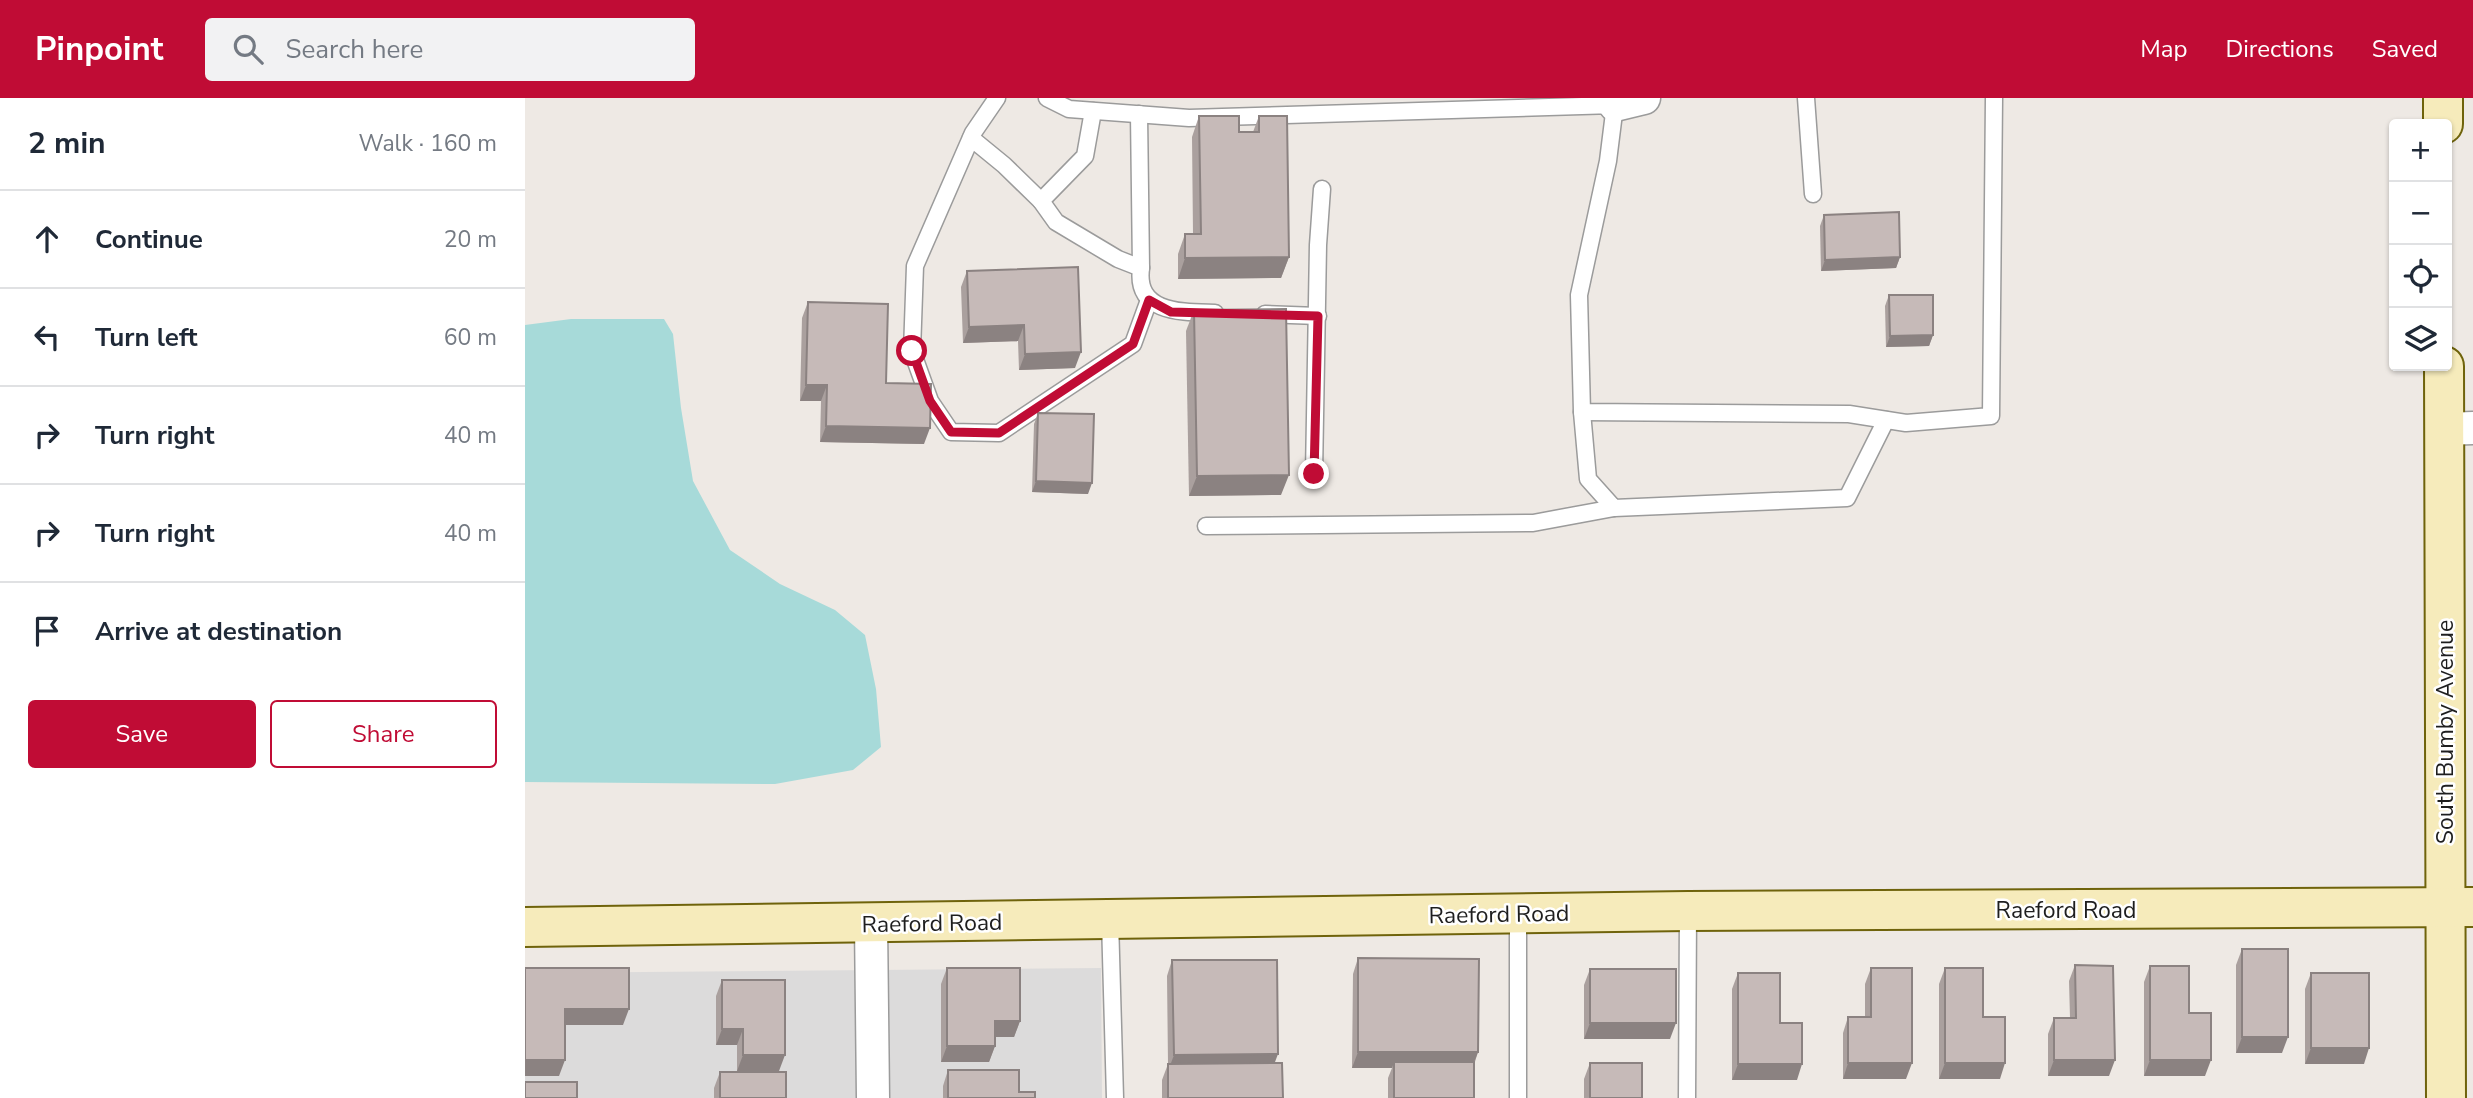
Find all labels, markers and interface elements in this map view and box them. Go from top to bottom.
search box [205,18,695,81]
text: Pinpoint [35,27,163,72]
icon: search [229,30,267,68]
text: Search here [285,32,423,67]
text: Map [2140,33,2187,65]
text: Directions [2225,33,2334,65]
text: Saved [2372,33,2438,65]
map controls [2389,119,2452,371]
button: + [2389,119,2452,182]
text: 2 min [28,123,106,164]
text: Walk · 160 m [358,128,497,159]
button: − [2389,182,2452,245]
icon: ahead [28,220,66,258]
text: Continue [95,222,203,257]
text: 20 m [444,224,497,255]
button: locate [2389,245,2452,308]
button: layers [2389,308,2452,371]
icon: left [28,318,66,356]
text: Turn left [95,320,198,355]
text: 60 m [444,322,497,353]
route start [896,335,927,366]
icon: right [28,416,66,454]
text: Turn right [95,418,214,453]
text: 40 m [444,420,497,451]
route end [1298,458,1329,489]
icon: right [28,514,66,552]
text: Turn right [95,516,214,551]
text: 40 m [444,518,497,549]
icon: arrive [28,612,66,650]
text: Arrive at destination [95,614,342,649]
street label: South Bumby Avenue [2430,620,2461,844]
button: Save [28,700,256,768]
button: Share [270,700,497,768]
street label: Raeford Road [1996,895,2136,926]
street label: Raeford Road [1428,898,1570,931]
street label: Raeford Road [861,907,1003,940]

